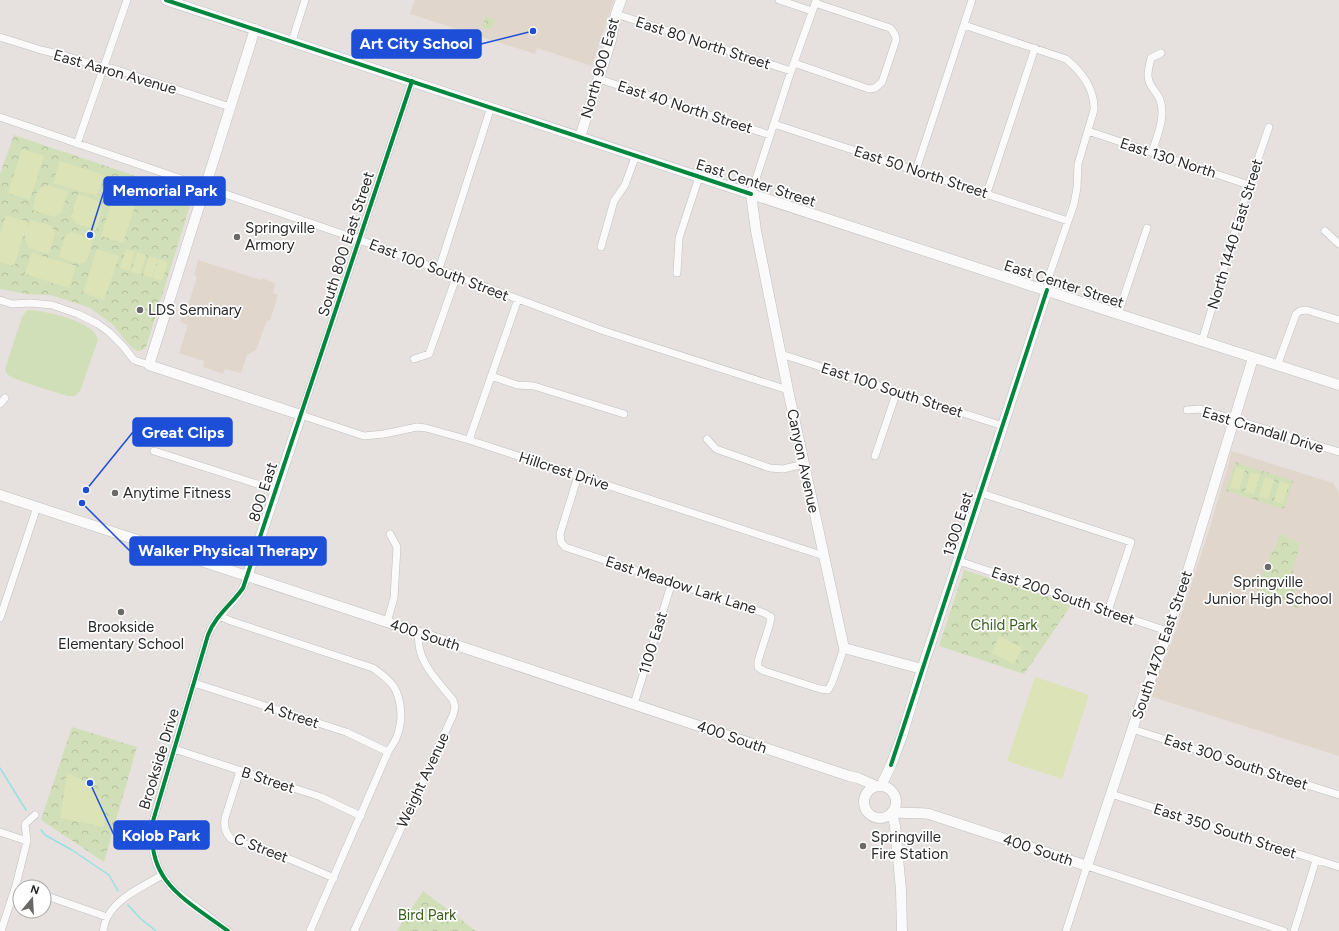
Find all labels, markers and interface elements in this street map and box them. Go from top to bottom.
street label: East 80 North Street [633,13,773,73]
street label: North 900 East [577,15,623,120]
callout: Art City School [352,30,481,58]
text: Art City School [359,34,473,53]
street label: East Aaron Avenue [51,46,179,98]
street label: East 40 North Street [615,77,755,137]
street label: East 130 North [1118,134,1218,182]
street label: East 50 North Street [852,142,991,202]
street label: East Center Street [694,155,818,211]
street label: North 1440 East Street [1204,156,1267,311]
street label: South 800 East Street [314,169,378,319]
callout: Memorial Park [104,177,225,205]
text: Memorial Park [112,181,218,200]
place label: Springville Armory [245,219,315,254]
marker: Springville Armory [232,232,242,242]
street label: East 100 South Street [367,235,512,305]
street label: East Center Street [1002,256,1126,312]
place label: LDS Seminary [148,301,242,319]
marker: LDS Seminary [135,305,145,315]
street label: East 100 South Street [819,359,965,422]
street label: East Crandall Drive [1200,403,1326,457]
street label: Canyon Avenue [783,407,823,515]
callout: Great Clips [133,418,232,446]
text: Great Clips [142,423,225,442]
street label: Hillcrest Drive [517,448,611,494]
street label: 800 East [245,460,281,524]
place label: Anytime Fitness [123,484,231,502]
marker: Anytime Fitness [110,488,120,498]
street label: 1300 East [939,489,977,558]
callout: Walker Physical Therapy [130,537,326,565]
text: Walker Physical Therapy [138,541,318,560]
street label: East Meadow Lark Lane [603,552,759,618]
marker: Springville Junior High School [1263,562,1273,572]
street label: East 200 South Street [989,563,1137,629]
street label: South 1470 East Street [1128,568,1196,722]
place label: Springville Junior High School [1204,573,1332,608]
marker: Brookside Elementary School [116,607,126,617]
street label: 1100 East [635,609,671,676]
street label: 400 South [388,615,462,655]
park label: Child Park [971,616,1038,634]
place label: Brookside Elementary School [58,618,184,653]
street label: A Street [263,698,322,732]
street label: Brookside Drive [135,706,183,812]
street label: 400 South [695,717,769,757]
street label: Weight Avenue [393,730,453,830]
street label: East 300 South Street [1162,730,1310,794]
street label: B Street [239,763,297,797]
street label: East 350 South Street [1151,799,1299,863]
callout: Kolob Park [114,821,209,849]
text: Kolob Park [122,826,201,845]
place label: Springville Fire Station [871,828,948,863]
street label: C Street [231,829,291,867]
street label: 400 South [1001,830,1075,870]
marker: Springville Fire Station [858,841,868,851]
north arrow [12,879,52,919]
text: N [29,882,41,897]
park label: Bird Park [398,906,457,924]

